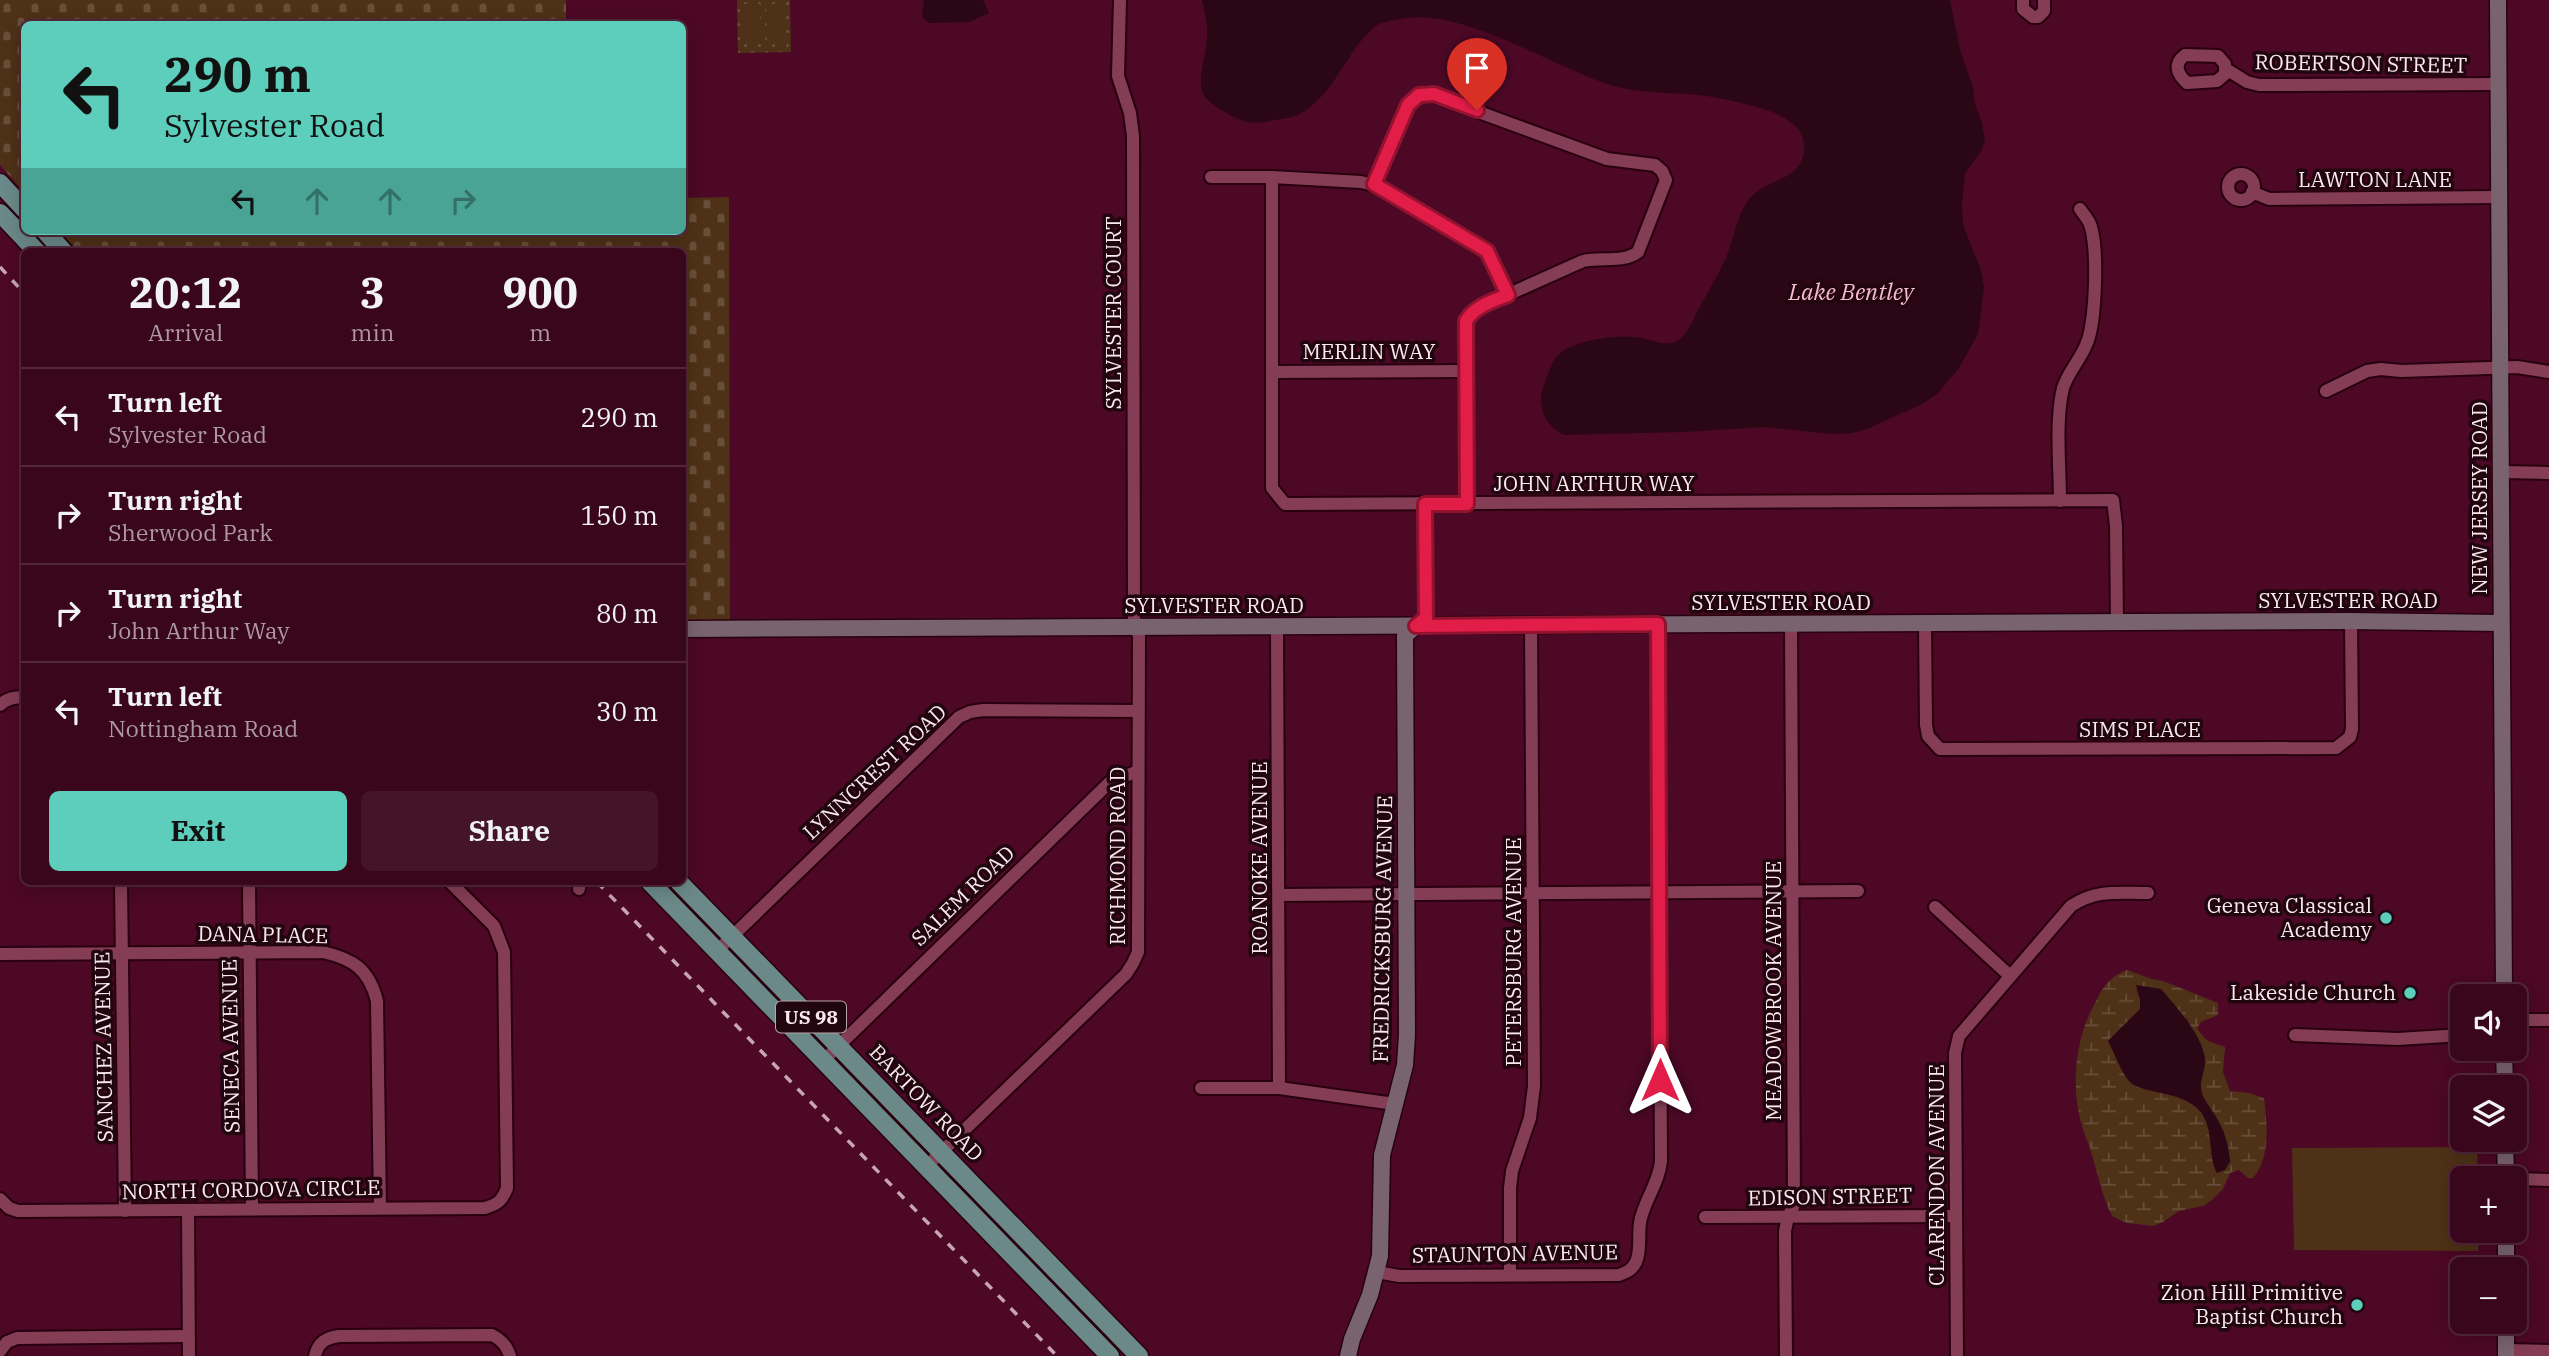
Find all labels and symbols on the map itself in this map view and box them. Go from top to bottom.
pin [1447,38,1507,110]
street label: ROBERTSON STREET [2254,47,2468,79]
street label: LAWTON LANE [2298,165,2452,193]
street label: SYLVESTER COURT [1099,216,1127,410]
water label: Lake Bentley [1788,276,1916,306]
street label: MERLIN WAY [1303,337,1436,365]
street label: NEW JERSEY ROAD [2465,401,2493,595]
street label: JOHN ARTHUR WAY [1493,469,1695,497]
street label: SYLVESTER ROAD [2258,586,2438,614]
street label: SYLVESTER ROAD [1691,588,1871,616]
street label: SYLVESTER ROAD [1124,591,1304,619]
street label: LYNNCREST ROAD [797,697,952,845]
street label: SIMS PLACE [2079,715,2201,743]
street label: ROANOKE AVENUE [1245,761,1273,955]
street label: RICHMOND ROAD [1103,767,1131,945]
street label: FREDRICKSBURG AVENUE [1366,795,1398,1063]
street label: PETERSBURG AVENUE [1499,837,1527,1067]
street label: SALEM ROAD [905,839,1020,952]
street label: MEADOWBROOK AVENUE [1759,861,1787,1121]
place label: Geneva Classical Academy [2207,891,2373,943]
marker: Geneva Classical Academy [2378,910,2394,926]
street label: DANA PLACE [197,919,329,949]
street label: SANCHEZ AVENUE [87,951,119,1143]
street label: SENECA AVENUE [214,959,246,1133]
place label: Lakeside Church [2230,978,2396,1006]
marker: Lakeside Church [2402,985,2418,1001]
road number: US 98 [776,1001,846,1032]
street label: BARTOW ROAD [864,1038,990,1167]
position arrow [1623,1043,1697,1117]
street label: CLARENDON AVENUE [1922,1064,1950,1286]
street label: NORTH CORDOVA CIRCLE [121,1173,381,1205]
street label: EDISON STREET [1747,1181,1913,1211]
street label: STAUNTON AVENUE [1412,1237,1618,1269]
place label: Zion Hill Primitive Baptist Church [2161,1278,2343,1330]
marker: Zion Hill Primitive Baptist Church [2349,1297,2365,1313]

